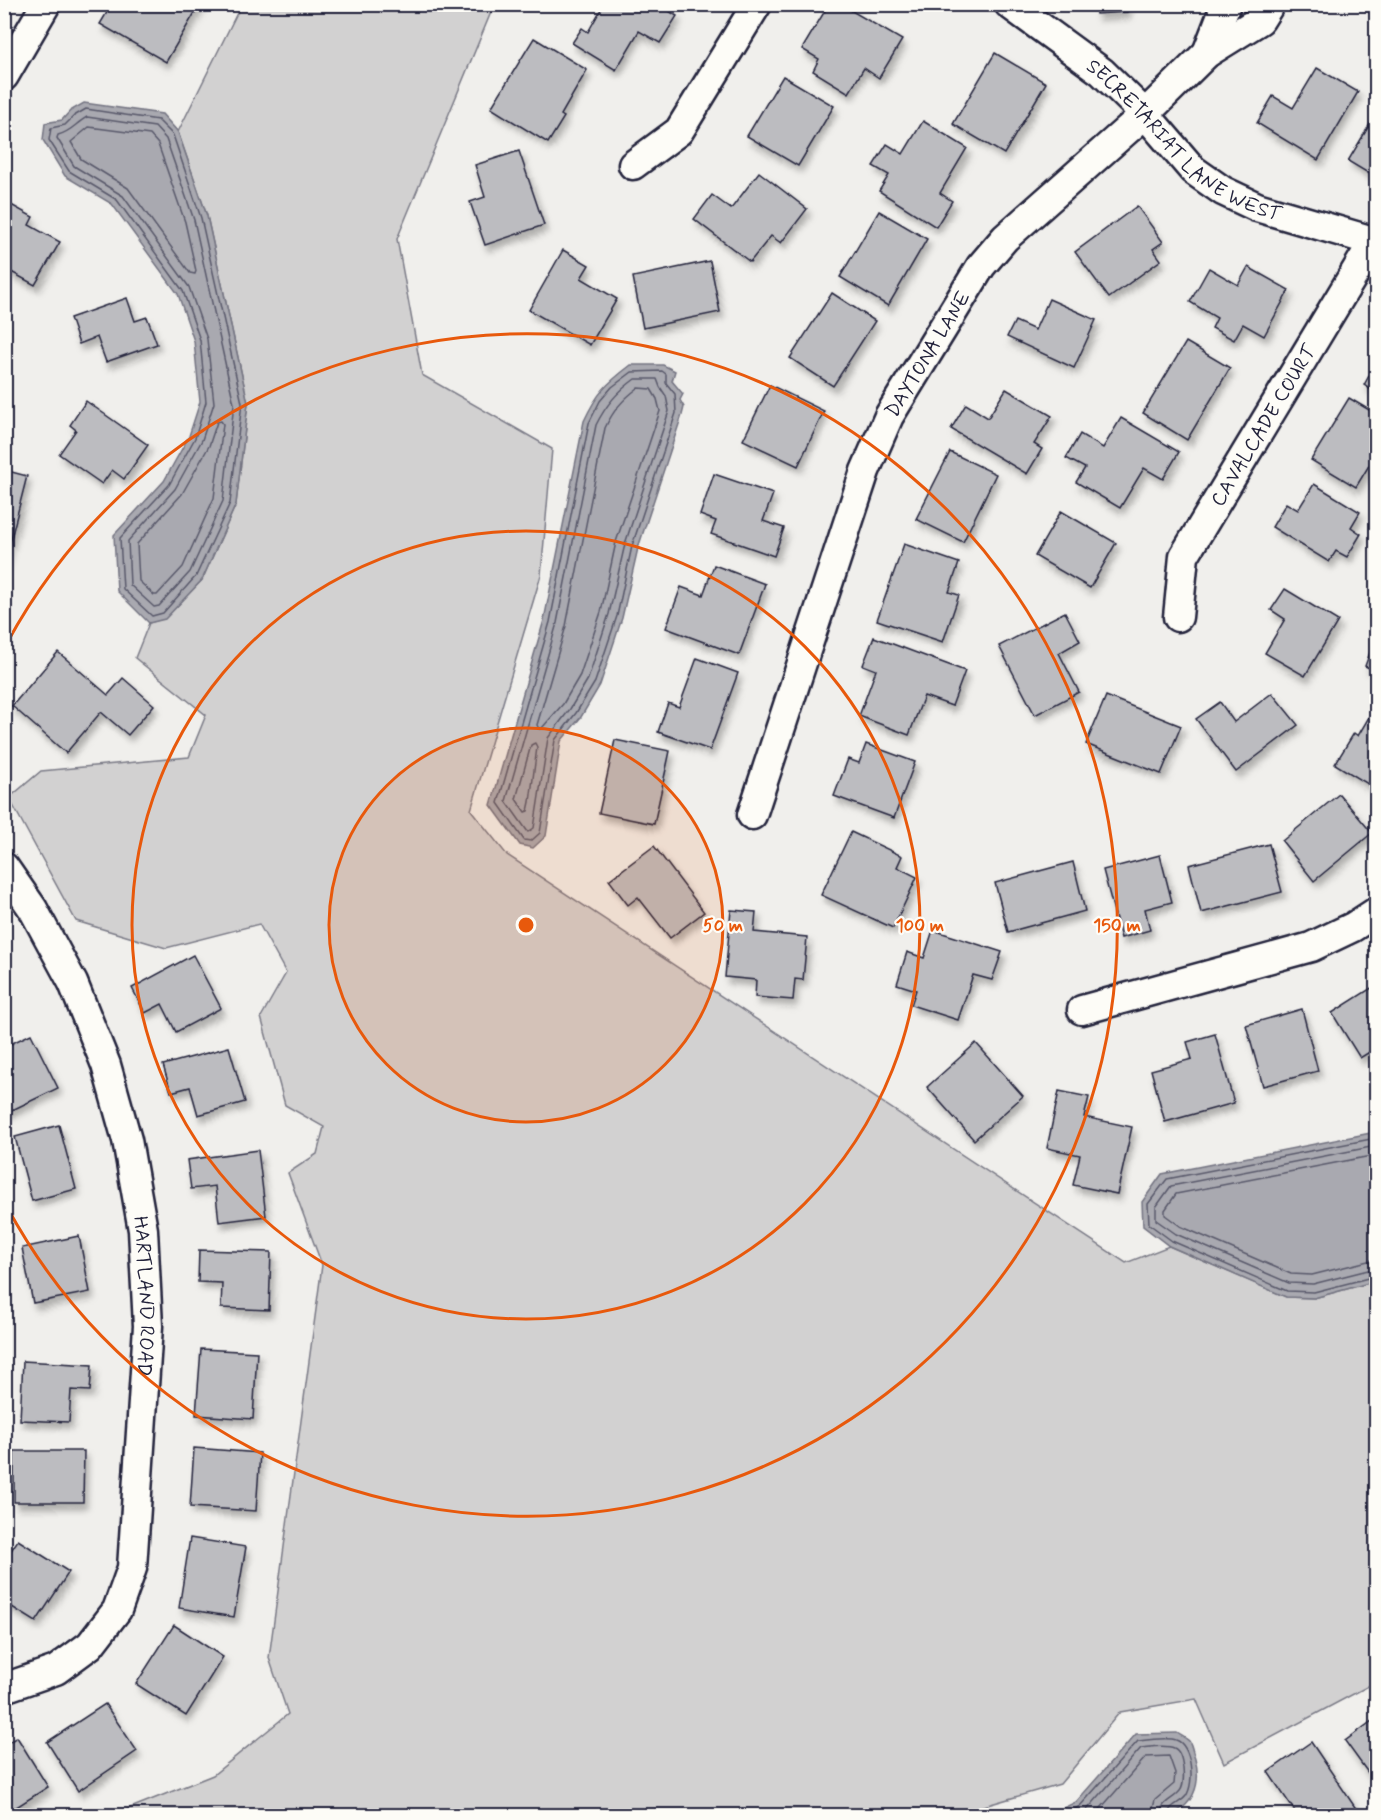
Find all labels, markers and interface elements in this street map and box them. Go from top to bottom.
street label: SECRETARIAT LANE WEST [1081,53,1286,229]
street label: DAYTONA LANE [879,286,978,423]
street label: CAVALCADE COURT [1205,339,1324,512]
text: 50 m [703,914,743,938]
text: 100 m [896,914,944,938]
text: 150 m [1093,914,1141,938]
centre of rings [516,915,536,935]
street label: HARTLAND ROAD [126,1214,160,1377]

